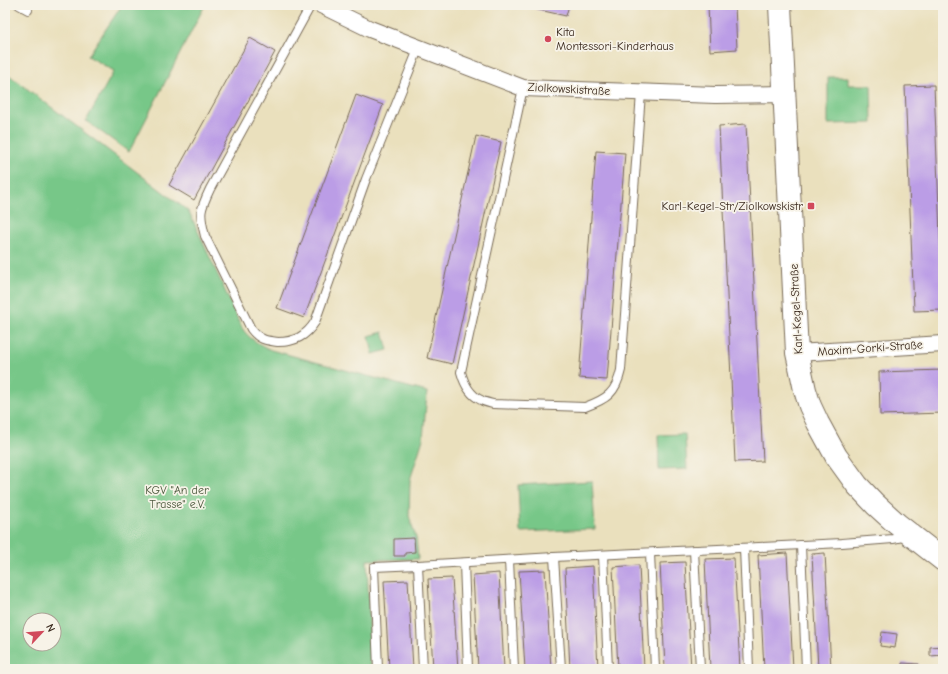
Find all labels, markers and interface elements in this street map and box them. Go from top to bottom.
place label: Kita Montessori-Kinderhaus [556,25,674,53]
marker: Kita Montessori-Kinderhaus [543,34,553,44]
street label: Ziolkowskistraße [527,80,611,98]
place label: Karl-Kegel-Str/Ziolkowskistr [662,199,803,213]
marker: Karl-Kegel-Str/Ziolkowskistr [806,201,816,211]
street label: Karl-Kegel-Straße [787,263,805,355]
street label: Maxim-Gorki-Straße [817,337,923,359]
park label: KGV "An der Trasse" e.V. [145,483,209,511]
north arrow [22,612,62,652]
text: N [43,622,58,634]

